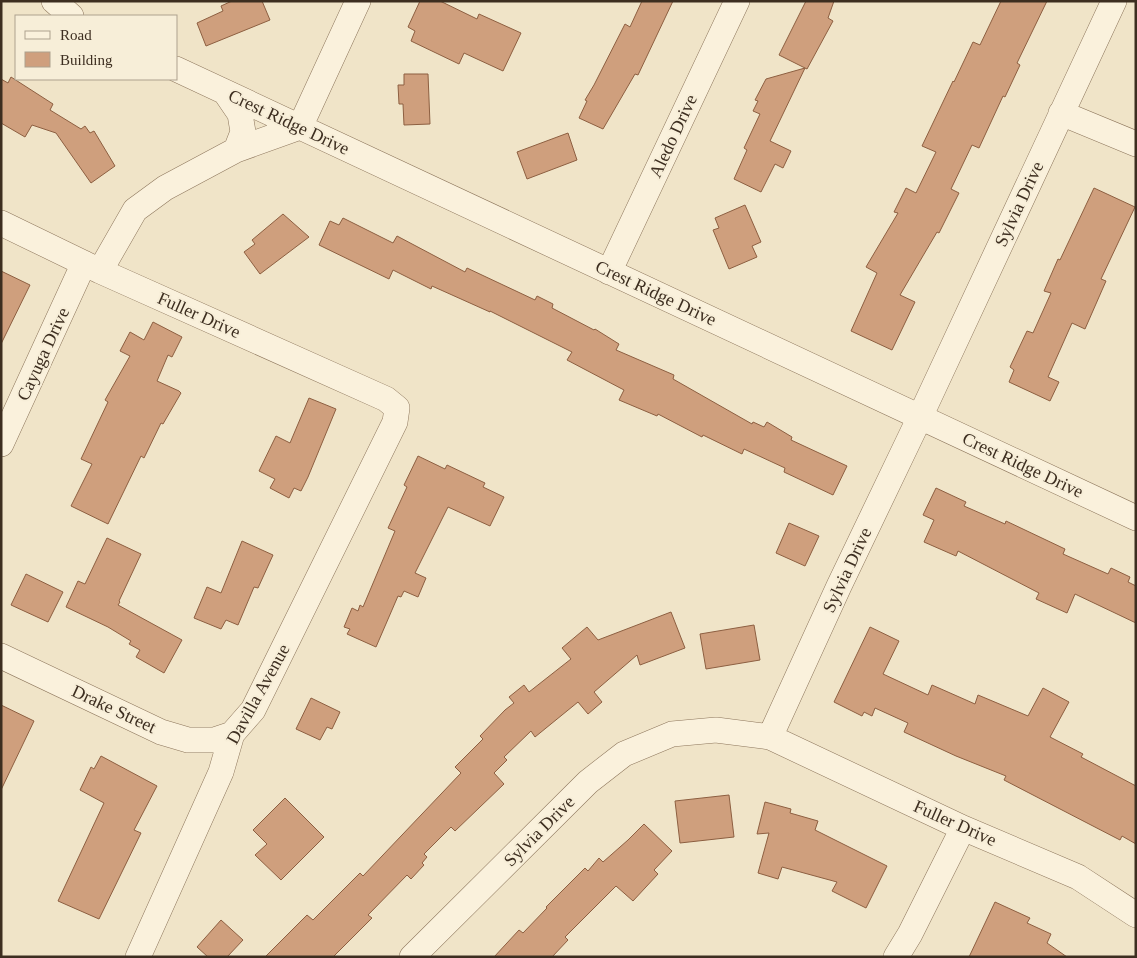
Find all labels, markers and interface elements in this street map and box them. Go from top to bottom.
legend [15,15,178,80]
text: Road [60,27,92,43]
text: Building [60,52,113,68]
street label: Crest Ridge Drive [225,85,353,159]
street label: Aledo Drive [645,91,701,181]
street label: Sylvia Drive [991,158,1047,250]
street label: Crest Ridge Drive [592,256,720,330]
street label: Fuller Drive [155,288,243,342]
street label: Cayuga Drive [13,304,73,404]
street label: Crest Ridge Drive [959,428,1087,502]
street label: Sylvia Drive [819,524,875,616]
street label: Davilla Avenue [222,641,294,747]
street label: Drake Street [69,681,159,737]
street label: Sylvia Drive [500,792,578,870]
street label: Fuller Drive [911,796,999,850]

